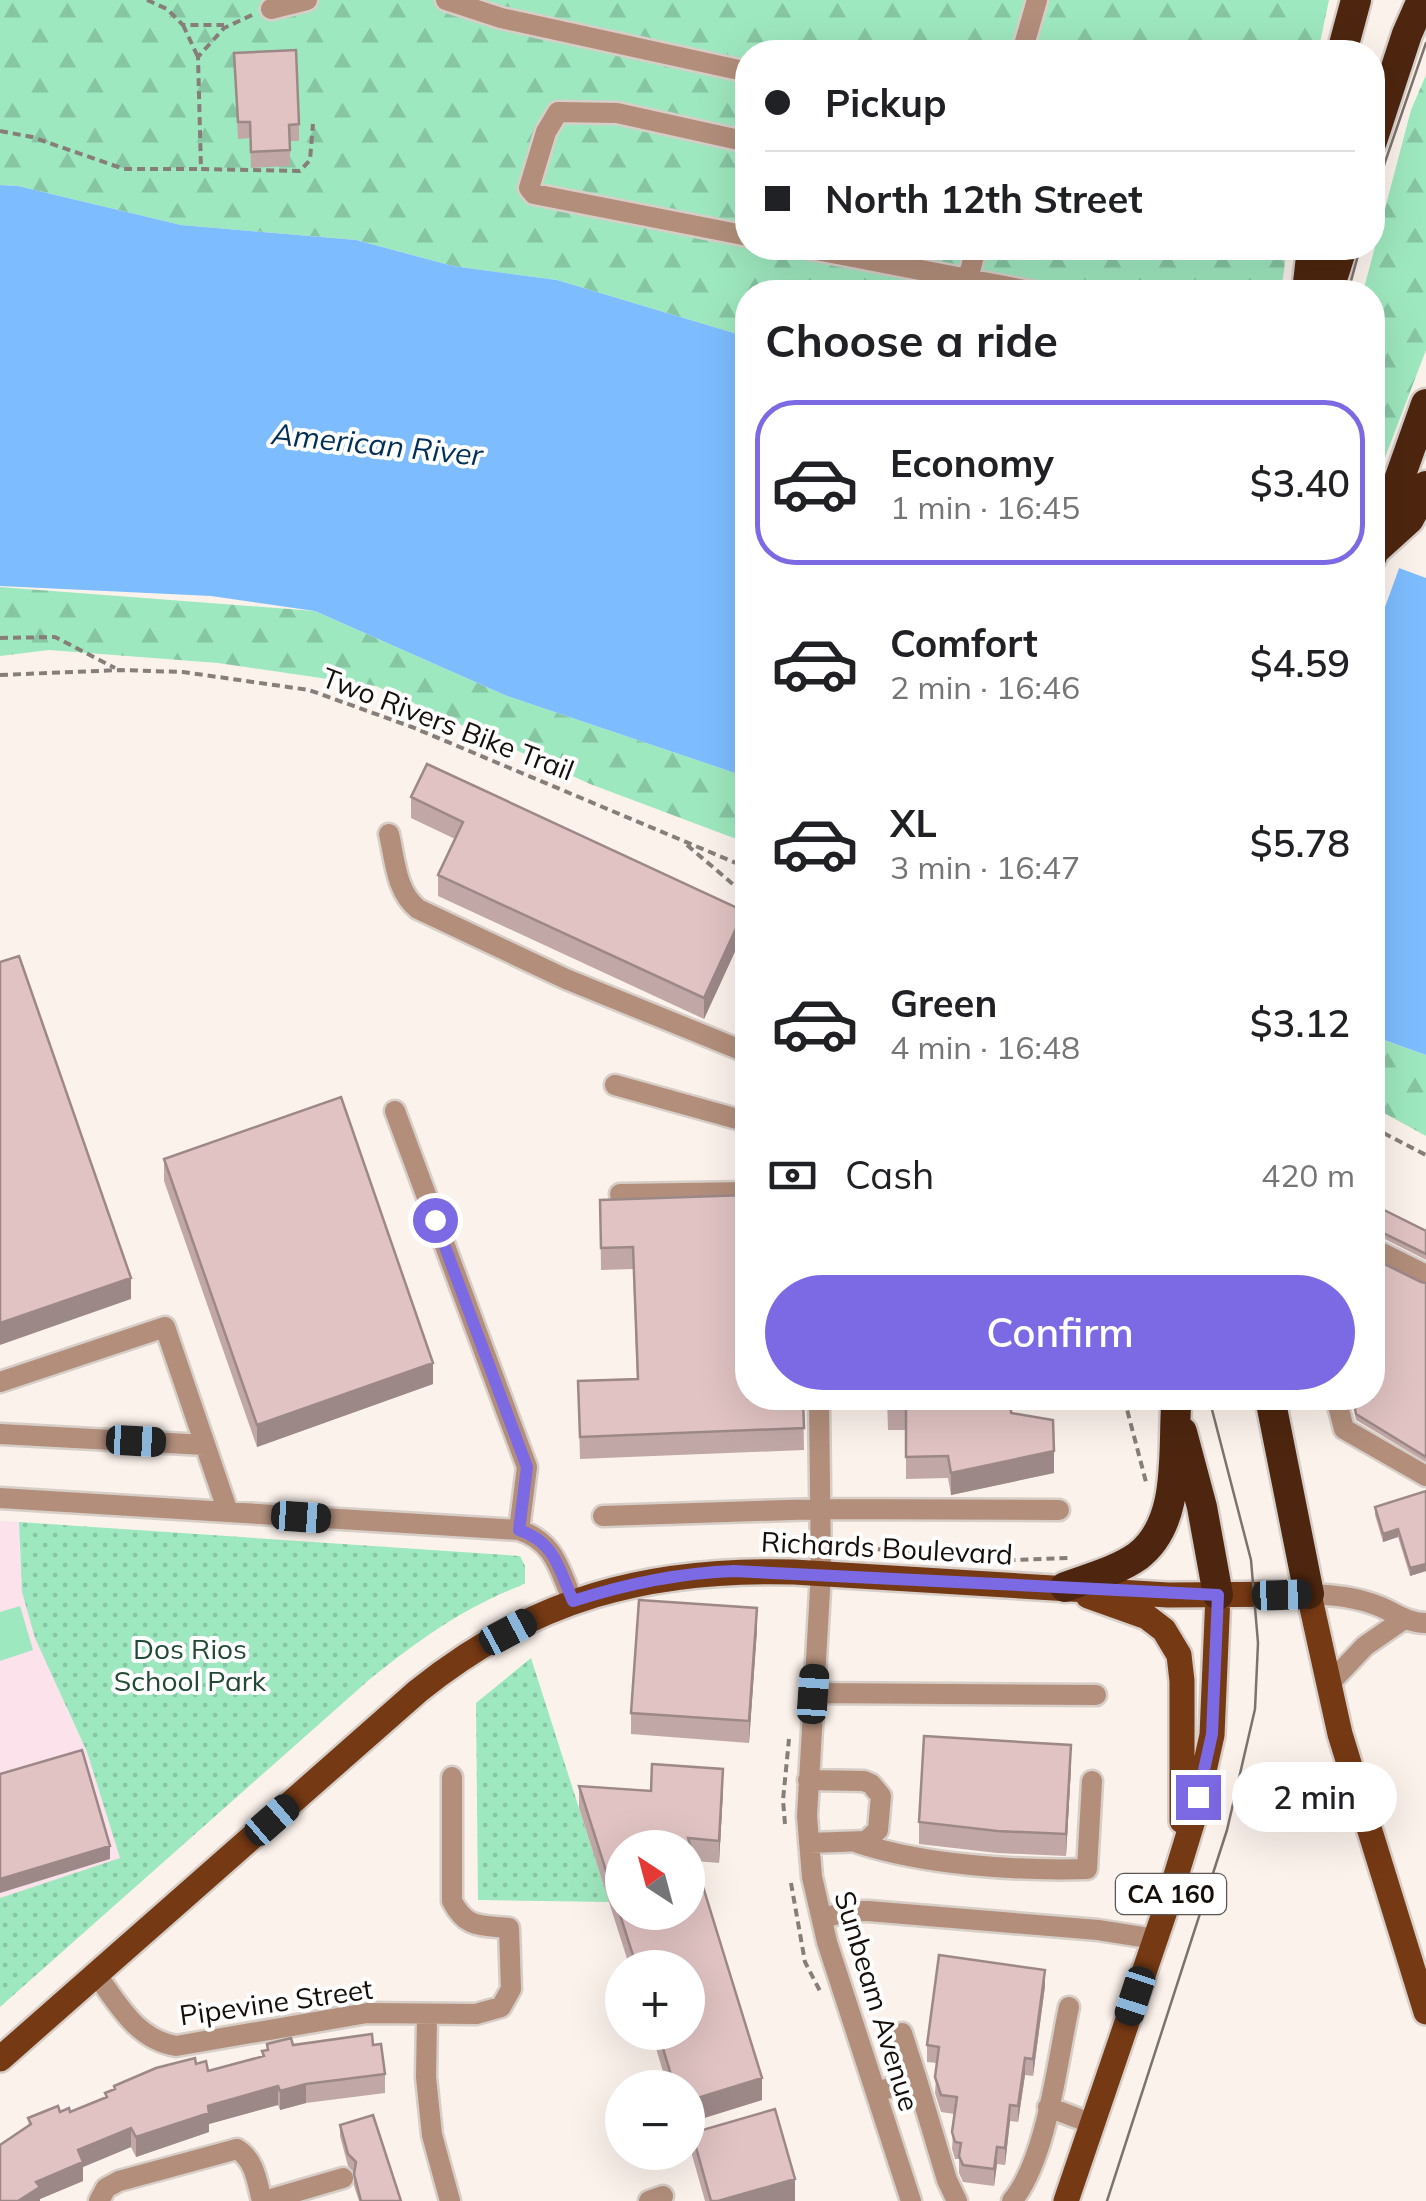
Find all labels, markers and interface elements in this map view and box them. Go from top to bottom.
text: Pickup [825,79,947,127]
text: North 12th Street [825,175,1143,223]
text: Choose a ride [765,312,1058,368]
water label: American River [269,414,485,474]
icon: car [770,438,860,528]
text: Economy [890,439,1054,487]
text: $3.40 [1250,459,1350,507]
text: 1 min · 16:45 [890,487,1080,527]
icon: car [770,618,860,708]
text: Comfort [890,619,1038,667]
text: $4.59 [1250,639,1350,687]
street label: Two Rivers Bike Trail [317,659,579,788]
text: 2 min · 16:46 [890,667,1080,707]
icon: car [770,798,860,888]
text: XL [890,799,937,847]
text: $5.78 [1250,819,1350,867]
text: 3 min · 16:47 [890,847,1080,887]
icon: car [770,978,860,1068]
text: Green [890,979,997,1027]
text: $3.12 [1250,999,1350,1047]
text: 4 min · 16:48 [890,1027,1080,1067]
icon: cash [765,1148,820,1203]
text: Cash [845,1151,934,1199]
text: 420 m [1261,1155,1355,1195]
route start [413,1198,458,1243]
button: Confirm [765,1275,1355,1390]
car [105,1424,167,1458]
car [270,1500,332,1534]
street label: Richards Boulevard [760,1523,1014,1572]
car [1251,1579,1313,1611]
car [474,1605,542,1659]
park label: Dos Rios School Park [114,1631,267,1698]
car [796,1663,830,1725]
callout: 2 min [1233,1762,1398,1832]
route end [1176,1775,1221,1820]
text: 2 min [1273,1777,1356,1817]
car [240,1789,304,1851]
north arrow [605,1830,705,1930]
map controls [605,1830,705,2170]
road number: CA 160 [1116,1874,1226,1914]
street label: Sunbeam Avenue [827,1887,928,2115]
button: + [605,1950,705,2050]
car [1111,1963,1159,2029]
street label: Pipevine Street [177,1971,375,2032]
button: − [605,2070,705,2170]

